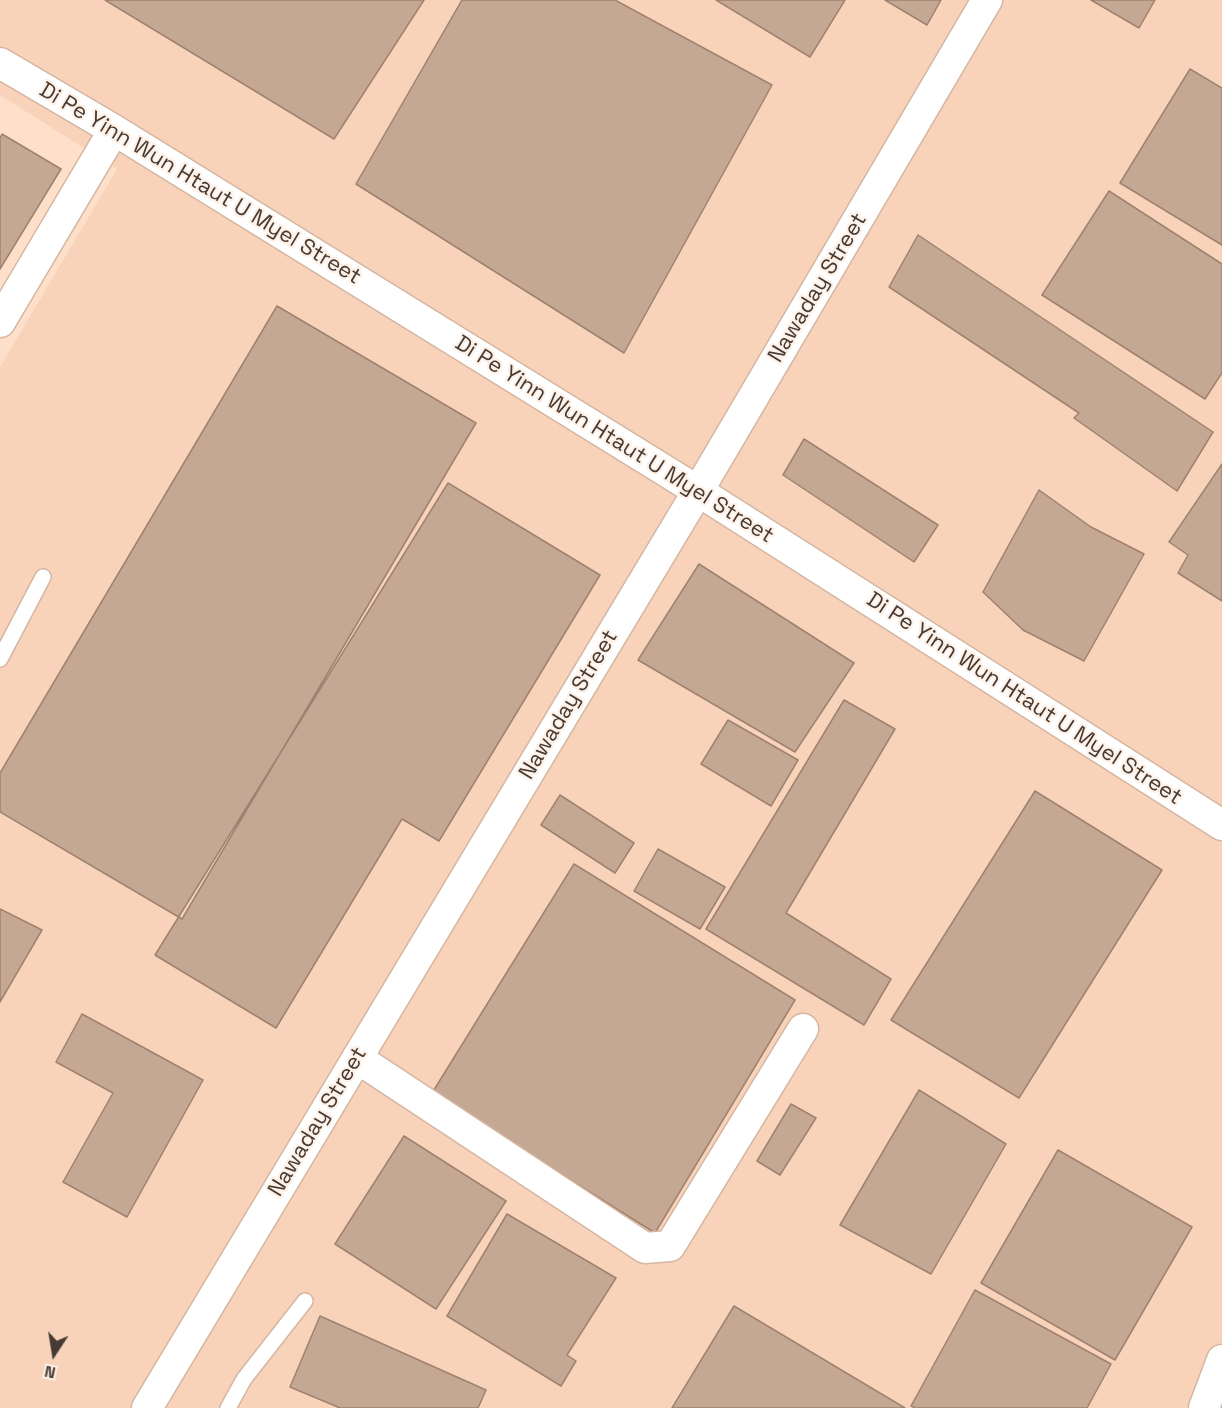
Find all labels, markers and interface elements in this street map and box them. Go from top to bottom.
street label: Di Pe Yinn Wun Htaut U Myel Street [34,77,366,291]
street label: Nawaday Street [763,208,873,368]
street label: Di Pe Yinn Wun Htaut U Myel Street [450,331,778,549]
street label: Di Pe Yinn Wun Htaut U Myel Street [861,587,1187,811]
street label: Nawaday Street [514,625,624,785]
street label: Nawaday Street [263,1042,373,1202]
north arrow [24,1324,84,1384]
text: N [43,1361,58,1383]

